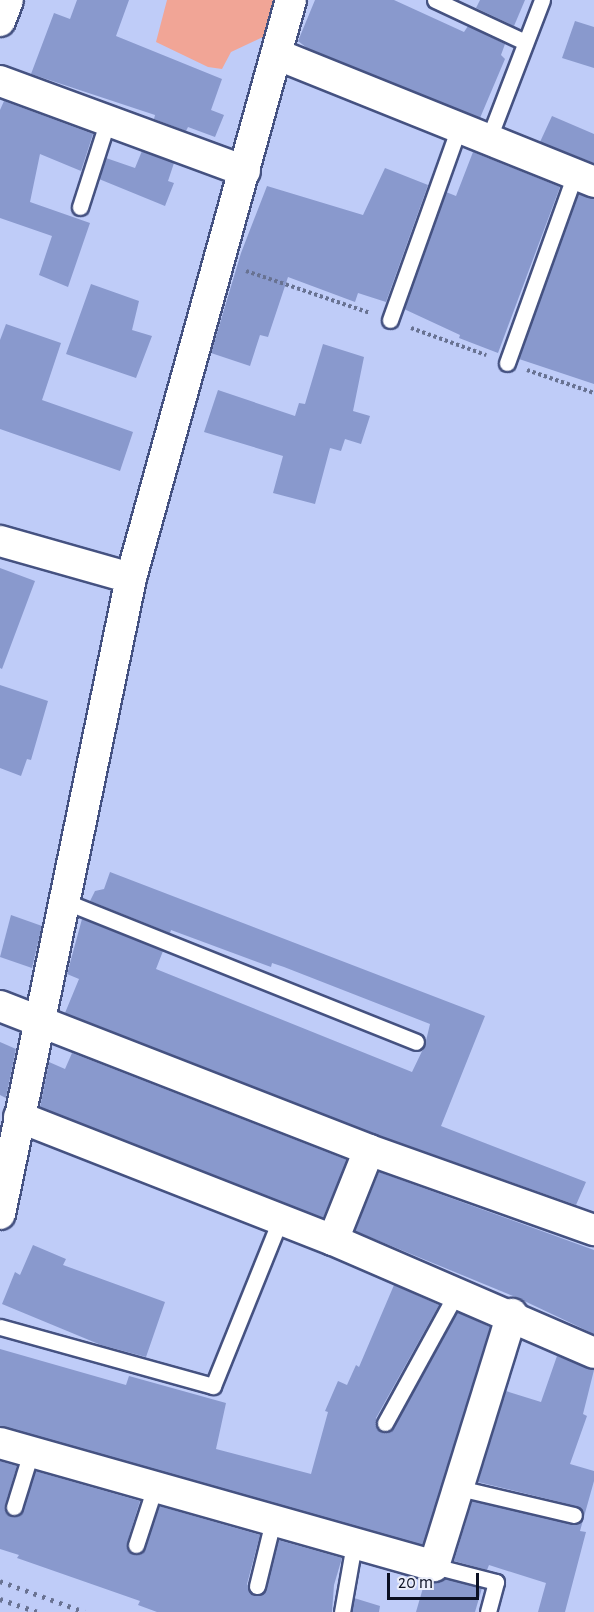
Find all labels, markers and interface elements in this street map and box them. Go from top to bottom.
scale bar [390,1561,482,1599]
text: 20 m [398,1574,433,1592]

